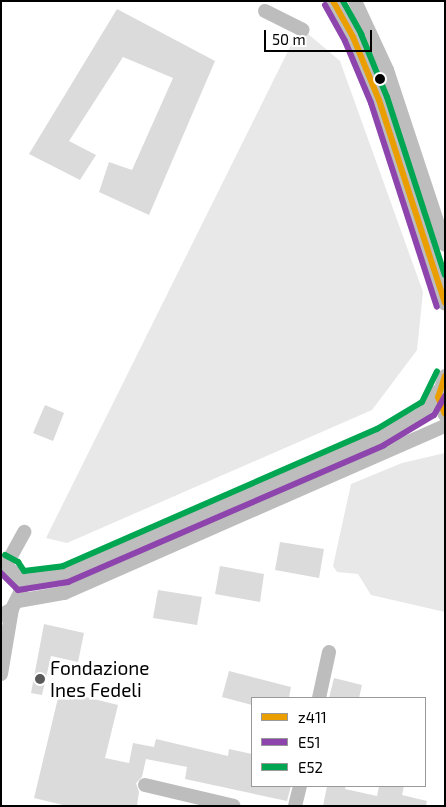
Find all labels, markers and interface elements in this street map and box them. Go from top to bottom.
scale bar [266,20,374,52]
text: 50 m [272,30,306,48]
unlabelled marker [375,74,385,84]
place label: Fondazione Ines Fedeli [50,657,150,701]
marker: Fondazione Ines Fedeli [34,673,46,685]
legend [251,697,426,787]
text: z411 [298,708,327,726]
text: E51 [298,733,320,751]
text: E52 [298,758,323,776]

